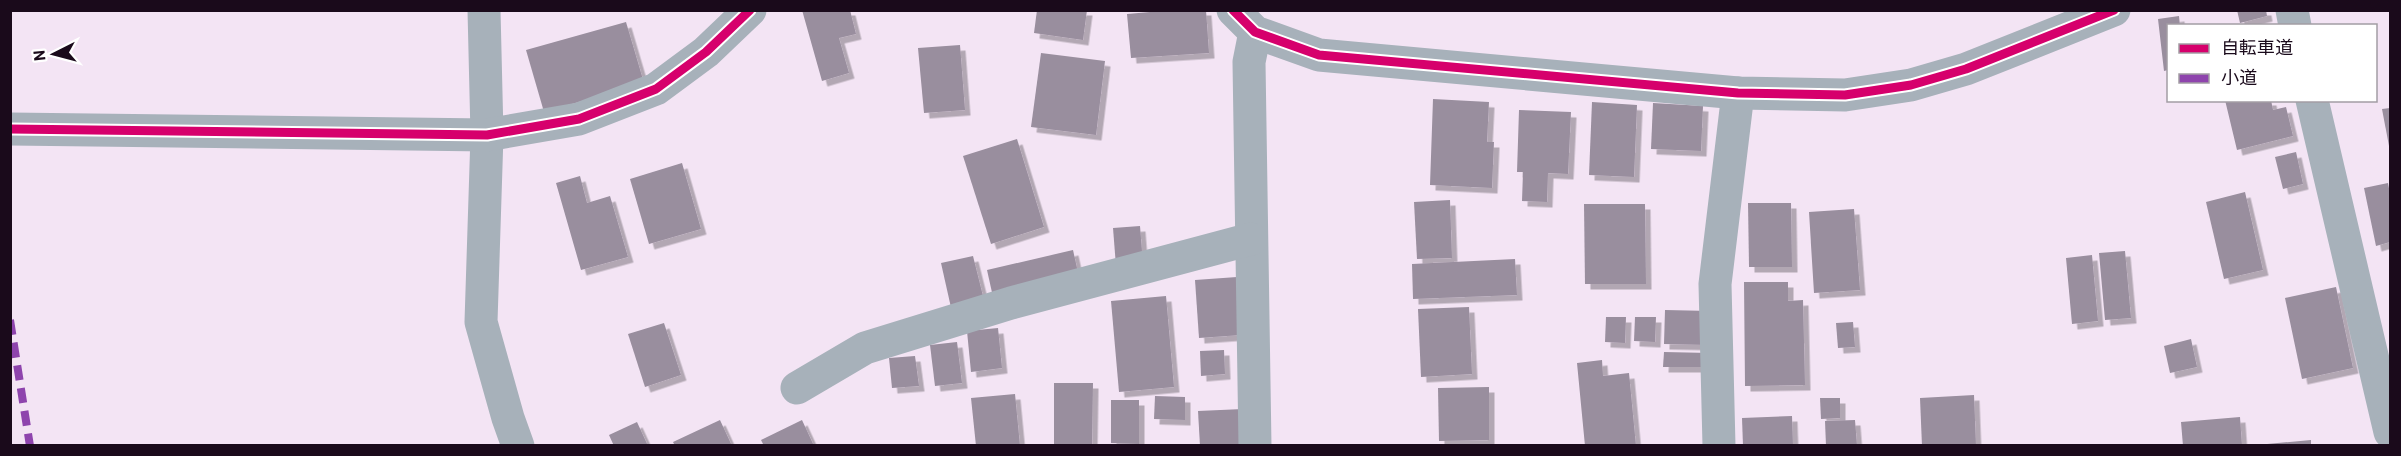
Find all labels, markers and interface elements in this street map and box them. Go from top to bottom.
north arrow [24,24,84,84]
legend [2167,24,2377,102]
text: 自転車道 [2221,36,2293,58]
text: N [29,49,49,62]
text: 小道 [2221,66,2257,88]

